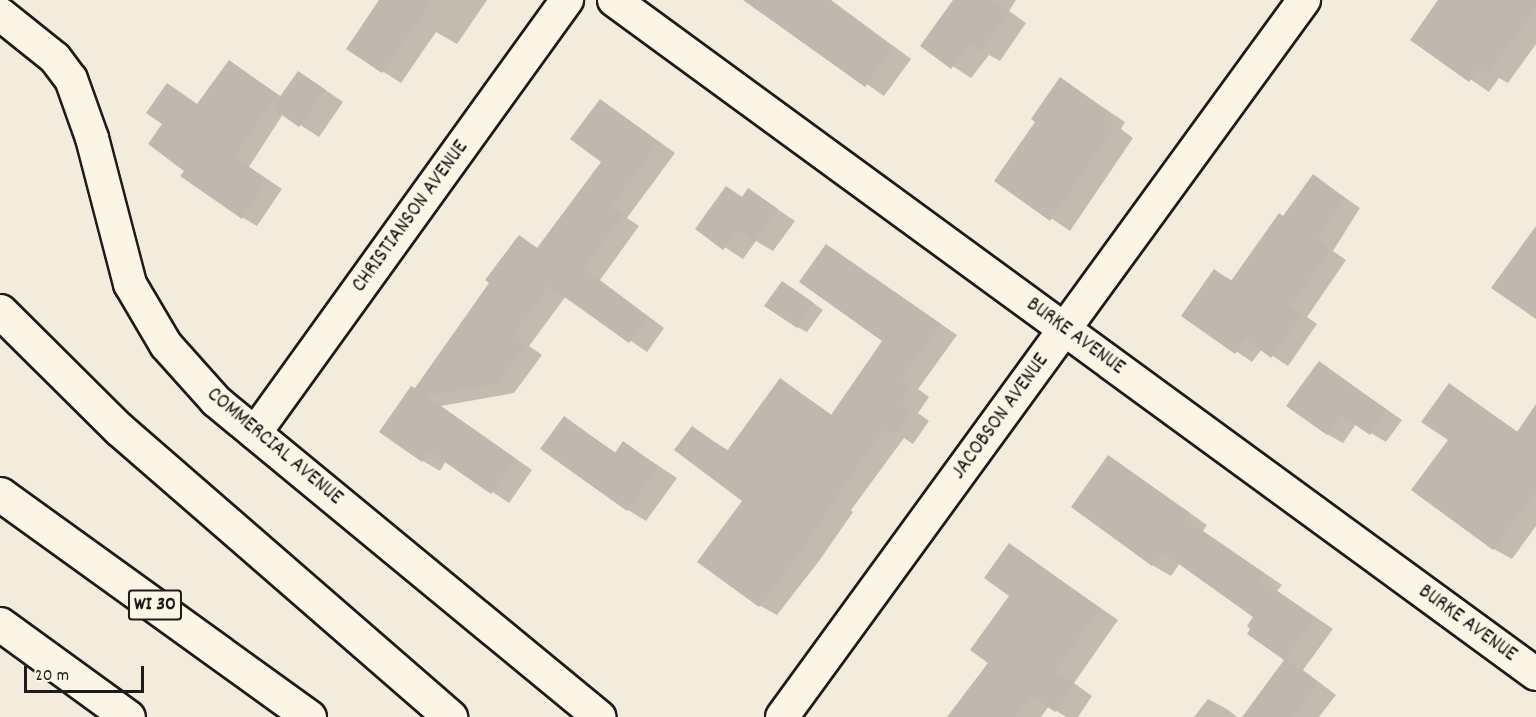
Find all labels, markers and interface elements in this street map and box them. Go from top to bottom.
street label: CHRISTIANSON AVENUE [347,136,475,298]
street label: BURKE AVENUE [1021,293,1129,381]
street label: JACOBSON AVENUE [947,349,1055,485]
street label: COMMERCIAL AVENUE [201,383,347,511]
street label: BURKE AVENUE [1413,580,1521,668]
road number: WI 30 [126,588,184,622]
scale bar [27,654,147,692]
text: 20 m [35,664,69,689]

